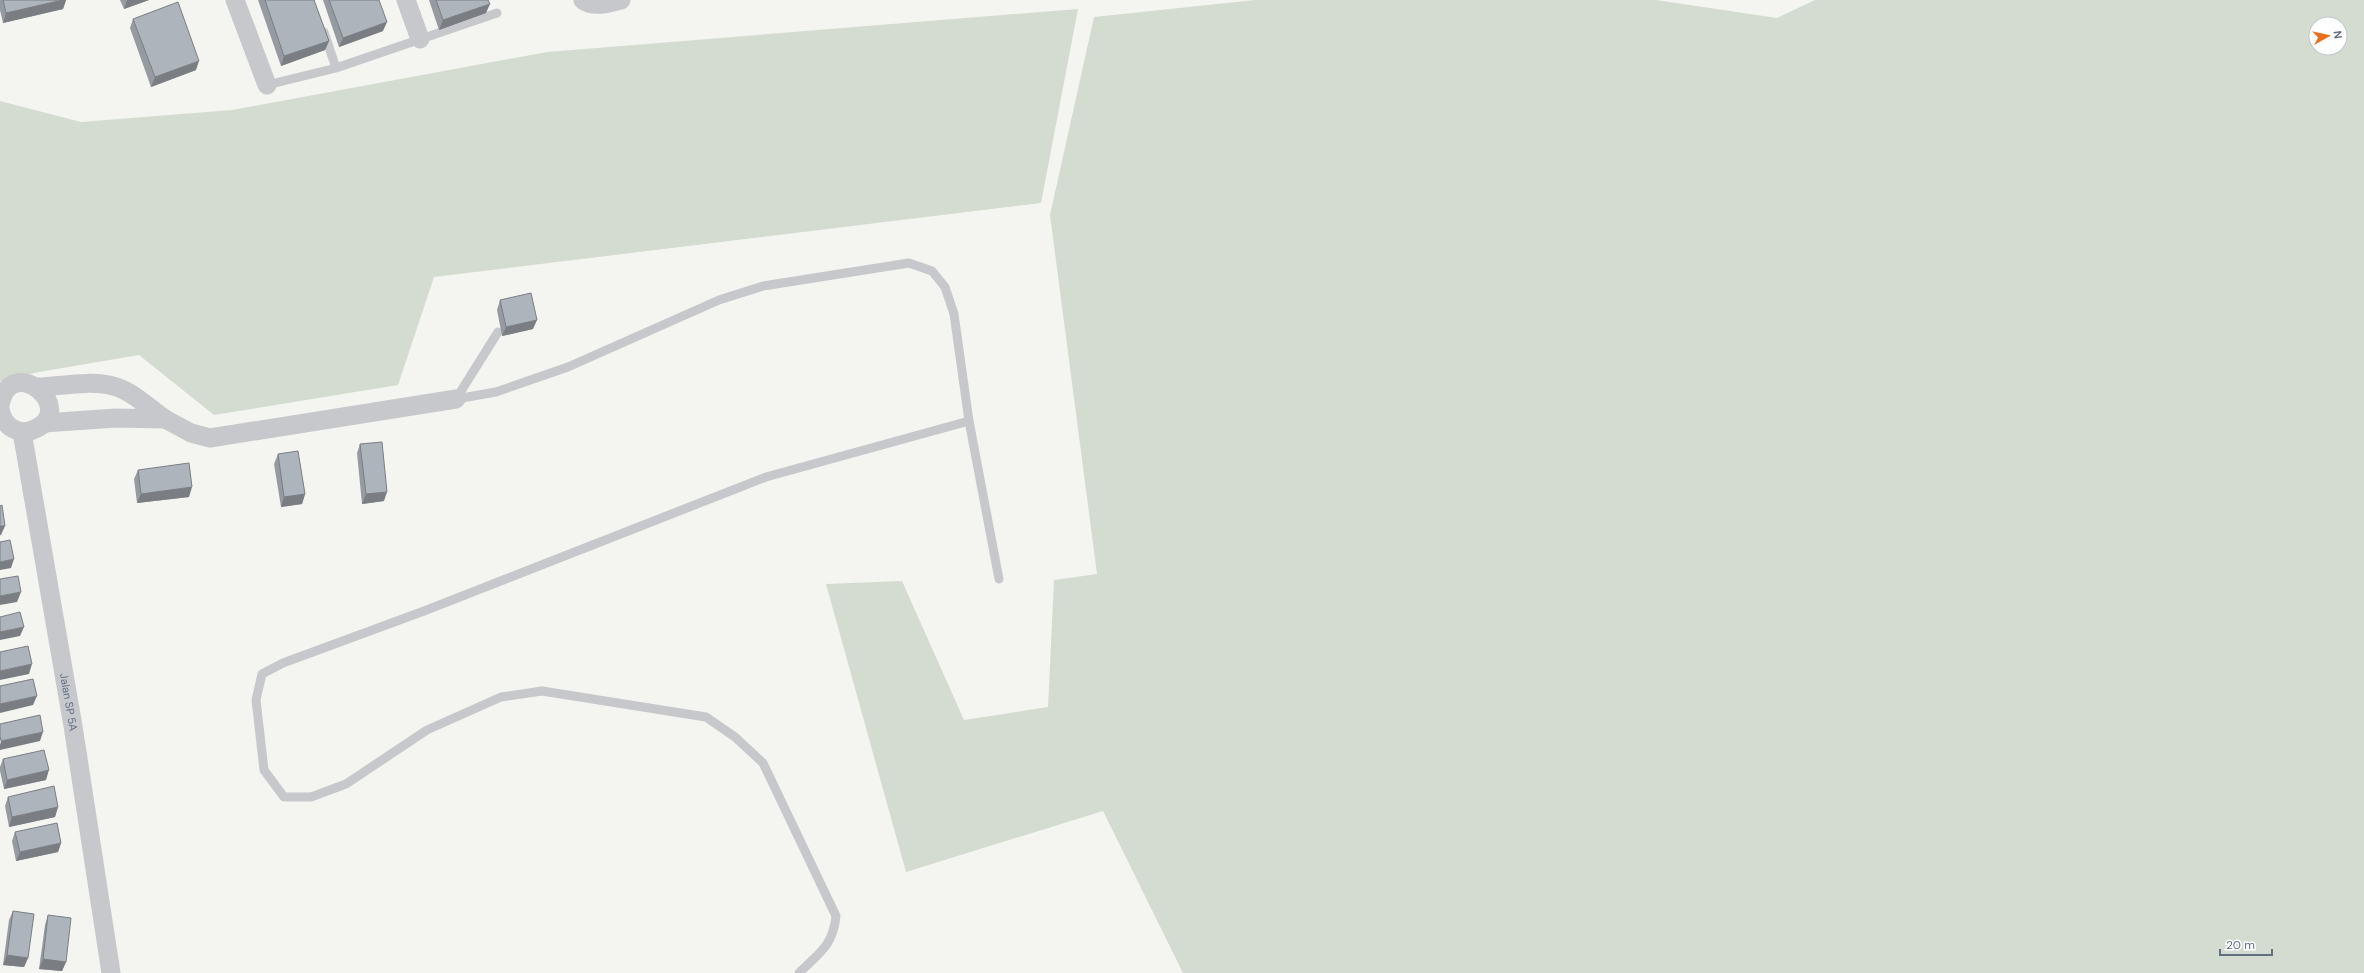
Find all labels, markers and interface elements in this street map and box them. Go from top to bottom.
north arrow [2308,16,2348,56]
text: N [2330,30,2345,40]
street label: Jalan SP 5A [57,672,81,732]
scale bar [2220,931,2272,957]
text: 20 m [2226,937,2255,953]

